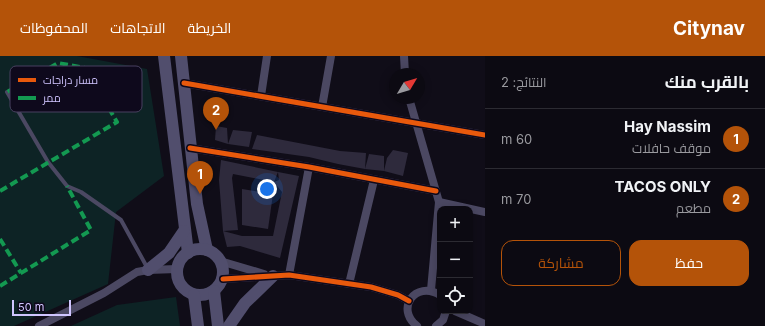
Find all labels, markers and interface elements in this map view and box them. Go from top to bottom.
text: Citynav [673,17,745,40]
text: المحفوظات [20,19,88,36]
text: الاتجاهات [110,19,166,36]
text: الخريطة [188,19,231,36]
legend [10,66,142,112]
north arrow [389,68,425,104]
text: بالقرب منك [665,72,749,92]
text: مسار دراجات [43,73,98,87]
text: النتائج: 2 [501,74,547,90]
text: ممر [42,91,61,105]
pin: 2 [203,97,229,130]
text: Hay Nassim [624,117,711,136]
text: 60 m [501,131,532,147]
text: 1 [733,131,739,147]
text: موقف حافلات [632,140,711,156]
pin: 1 [187,161,213,194]
text: TACOS ONLY [615,177,711,196]
your location [257,179,277,199]
text: 70 m [501,191,531,207]
text: 2 [732,191,740,207]
text: مطعم [676,200,711,216]
map controls [437,206,473,314]
button: + [437,206,473,242]
button: مشاركة [501,240,621,286]
button: حفظ [629,240,749,286]
button: − [437,242,473,278]
button: locate [437,278,473,314]
scale bar [12,298,71,317]
text: 50 m [18,300,44,314]

